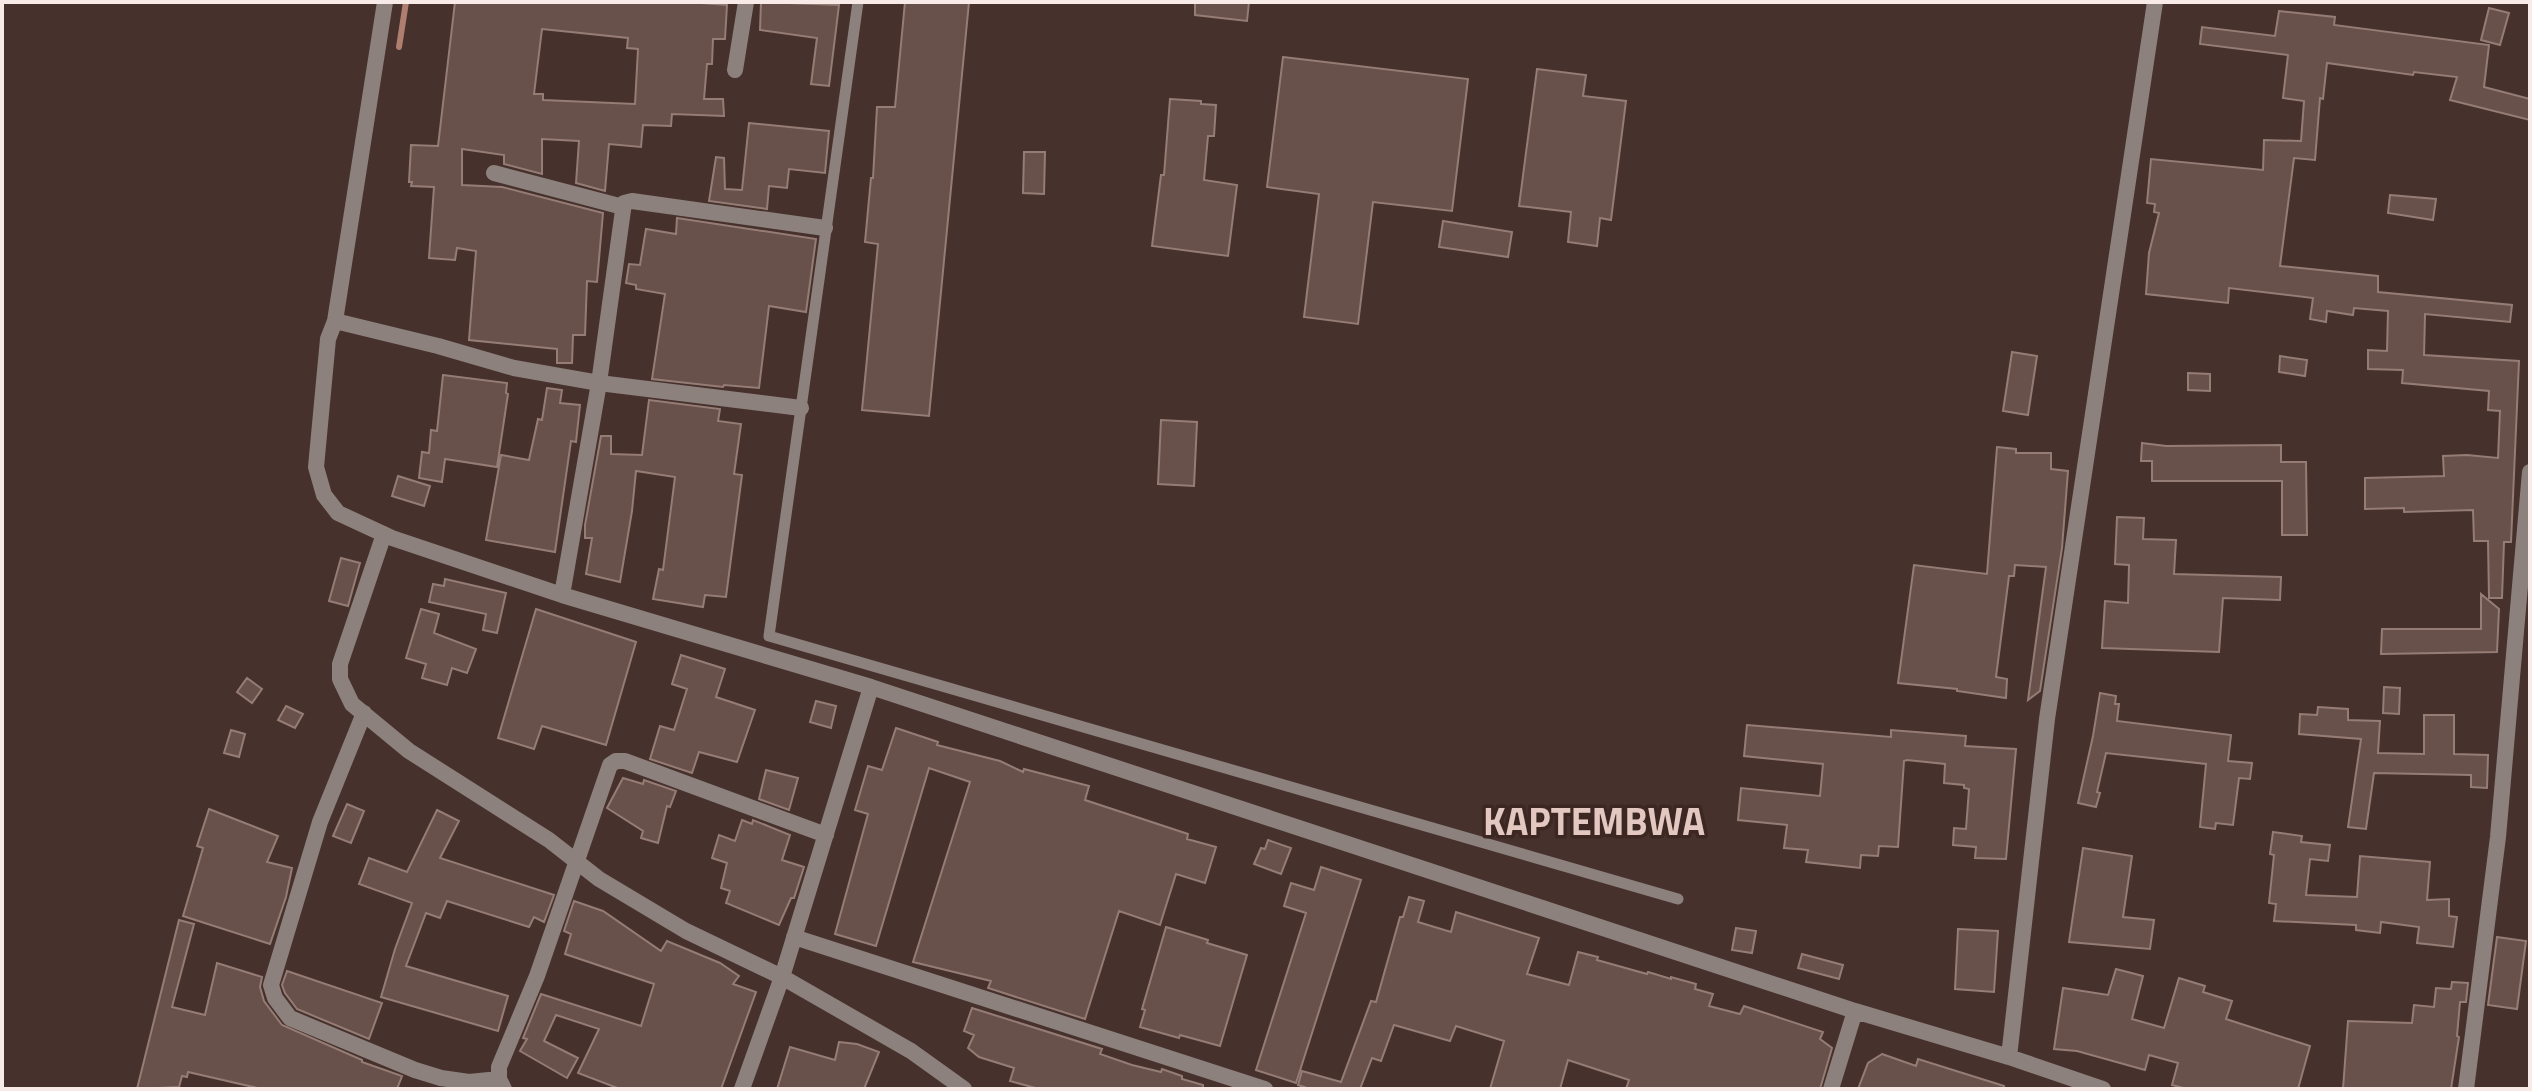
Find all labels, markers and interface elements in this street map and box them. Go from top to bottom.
district label: KAPTEMBWA [1483,792,1705,850]

